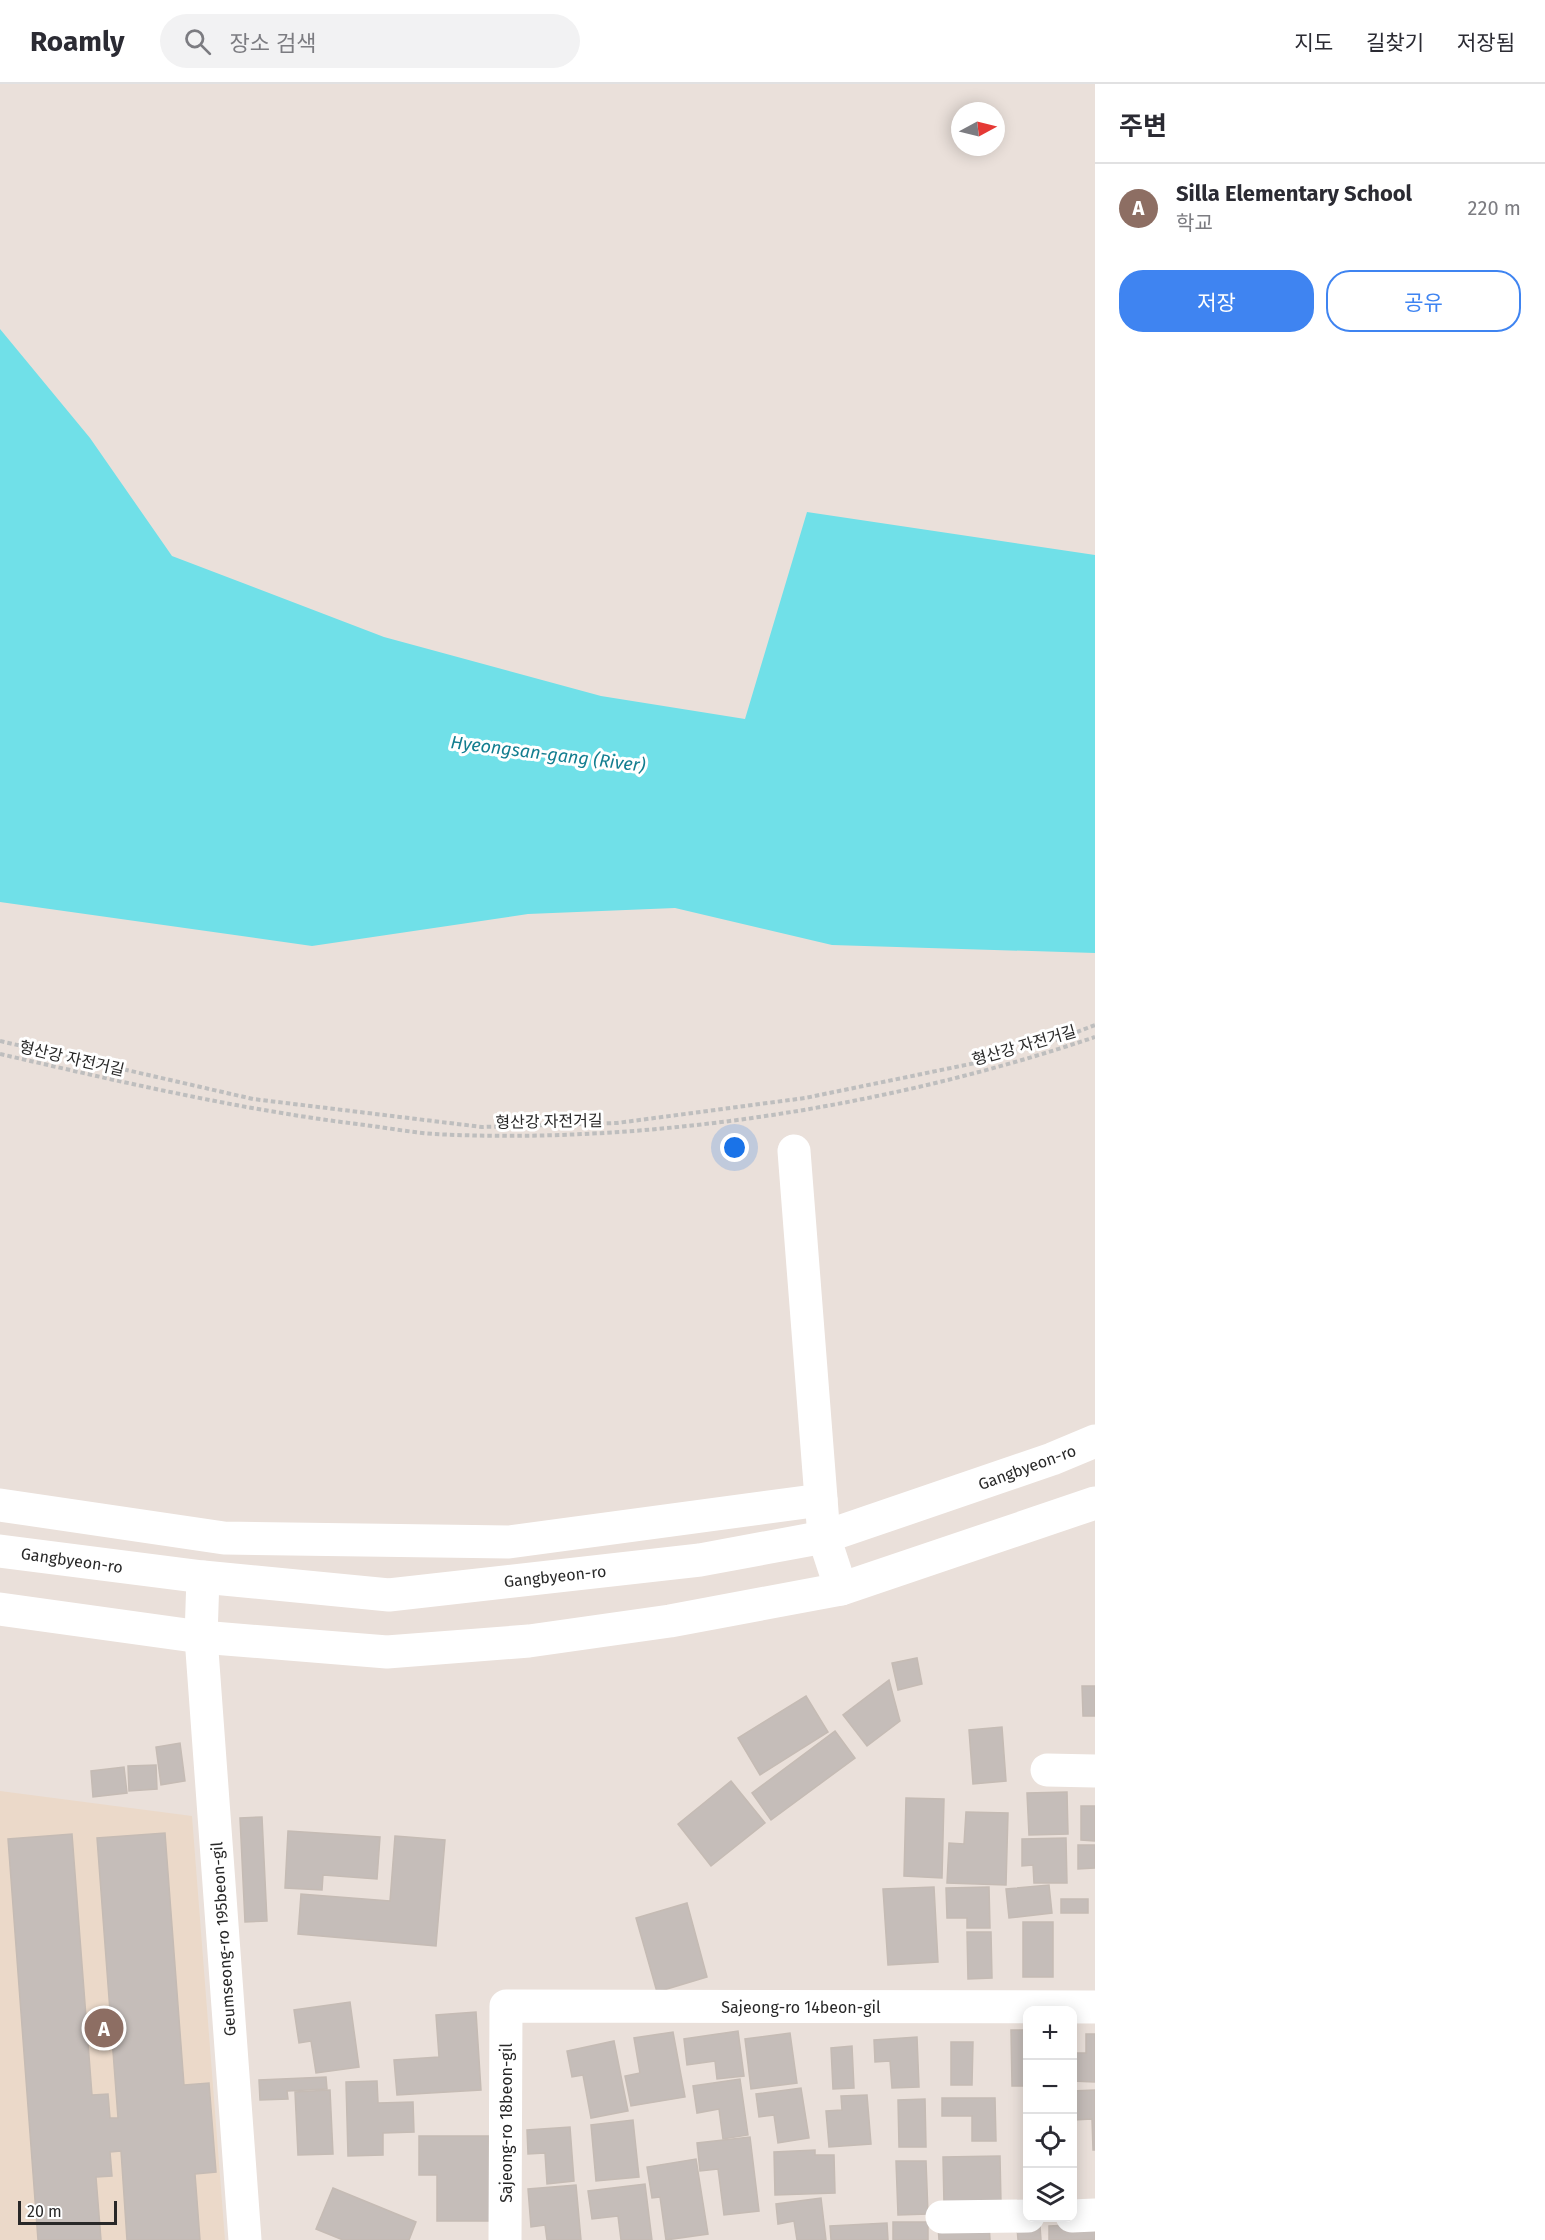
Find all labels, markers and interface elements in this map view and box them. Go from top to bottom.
search box [160,14,580,68]
text: Roamly [30,25,124,58]
icon: search [181,25,214,58]
text: 장소 검색 [229,30,316,57]
text: 지도 [1294,30,1333,56]
text: 길찾기 [1366,30,1424,56]
text: 저장됨 [1457,30,1515,56]
north arrow [951,102,1005,156]
text: 주변 [1119,111,1167,142]
text: Silla Elementary School [1176,180,1412,207]
text: A [1133,196,1144,220]
text: 220 m [1468,196,1521,220]
text: 학교 [1176,211,1213,235]
button: 저장 [1119,270,1314,332]
button: 공유 [1326,270,1521,332]
water label: Hyeongsan-gang (River) [450,731,647,777]
street label: 형산강 자전거길 [970,1022,1078,1069]
street label: 형산강 자전거길 [17,1037,126,1080]
street label: 형산강 자전거길 [495,1111,603,1132]
your location [720,1133,749,1162]
street label: Gangbyeon-ro [976,1441,1079,1494]
street label: Gangbyeon-ro [20,1544,124,1577]
street label: Gangbyeon-ro [503,1562,607,1591]
street label: Geumseong-ro 195beon-gil [207,1841,240,2037]
street label: Sajeong-ro 14beon-gil [721,1998,881,2017]
pin: A [84,2006,124,2050]
map controls [1023,2006,1077,2222]
button: + [1023,2006,1077,2060]
street label: Sajeong-ro 18beon-gil [497,2043,516,2203]
button: − [1023,2060,1077,2114]
button: locate [1023,2114,1077,2168]
button: layers [1023,2168,1077,2222]
scale bar [18,2198,117,2226]
text: 20 m [27,2202,62,2221]

